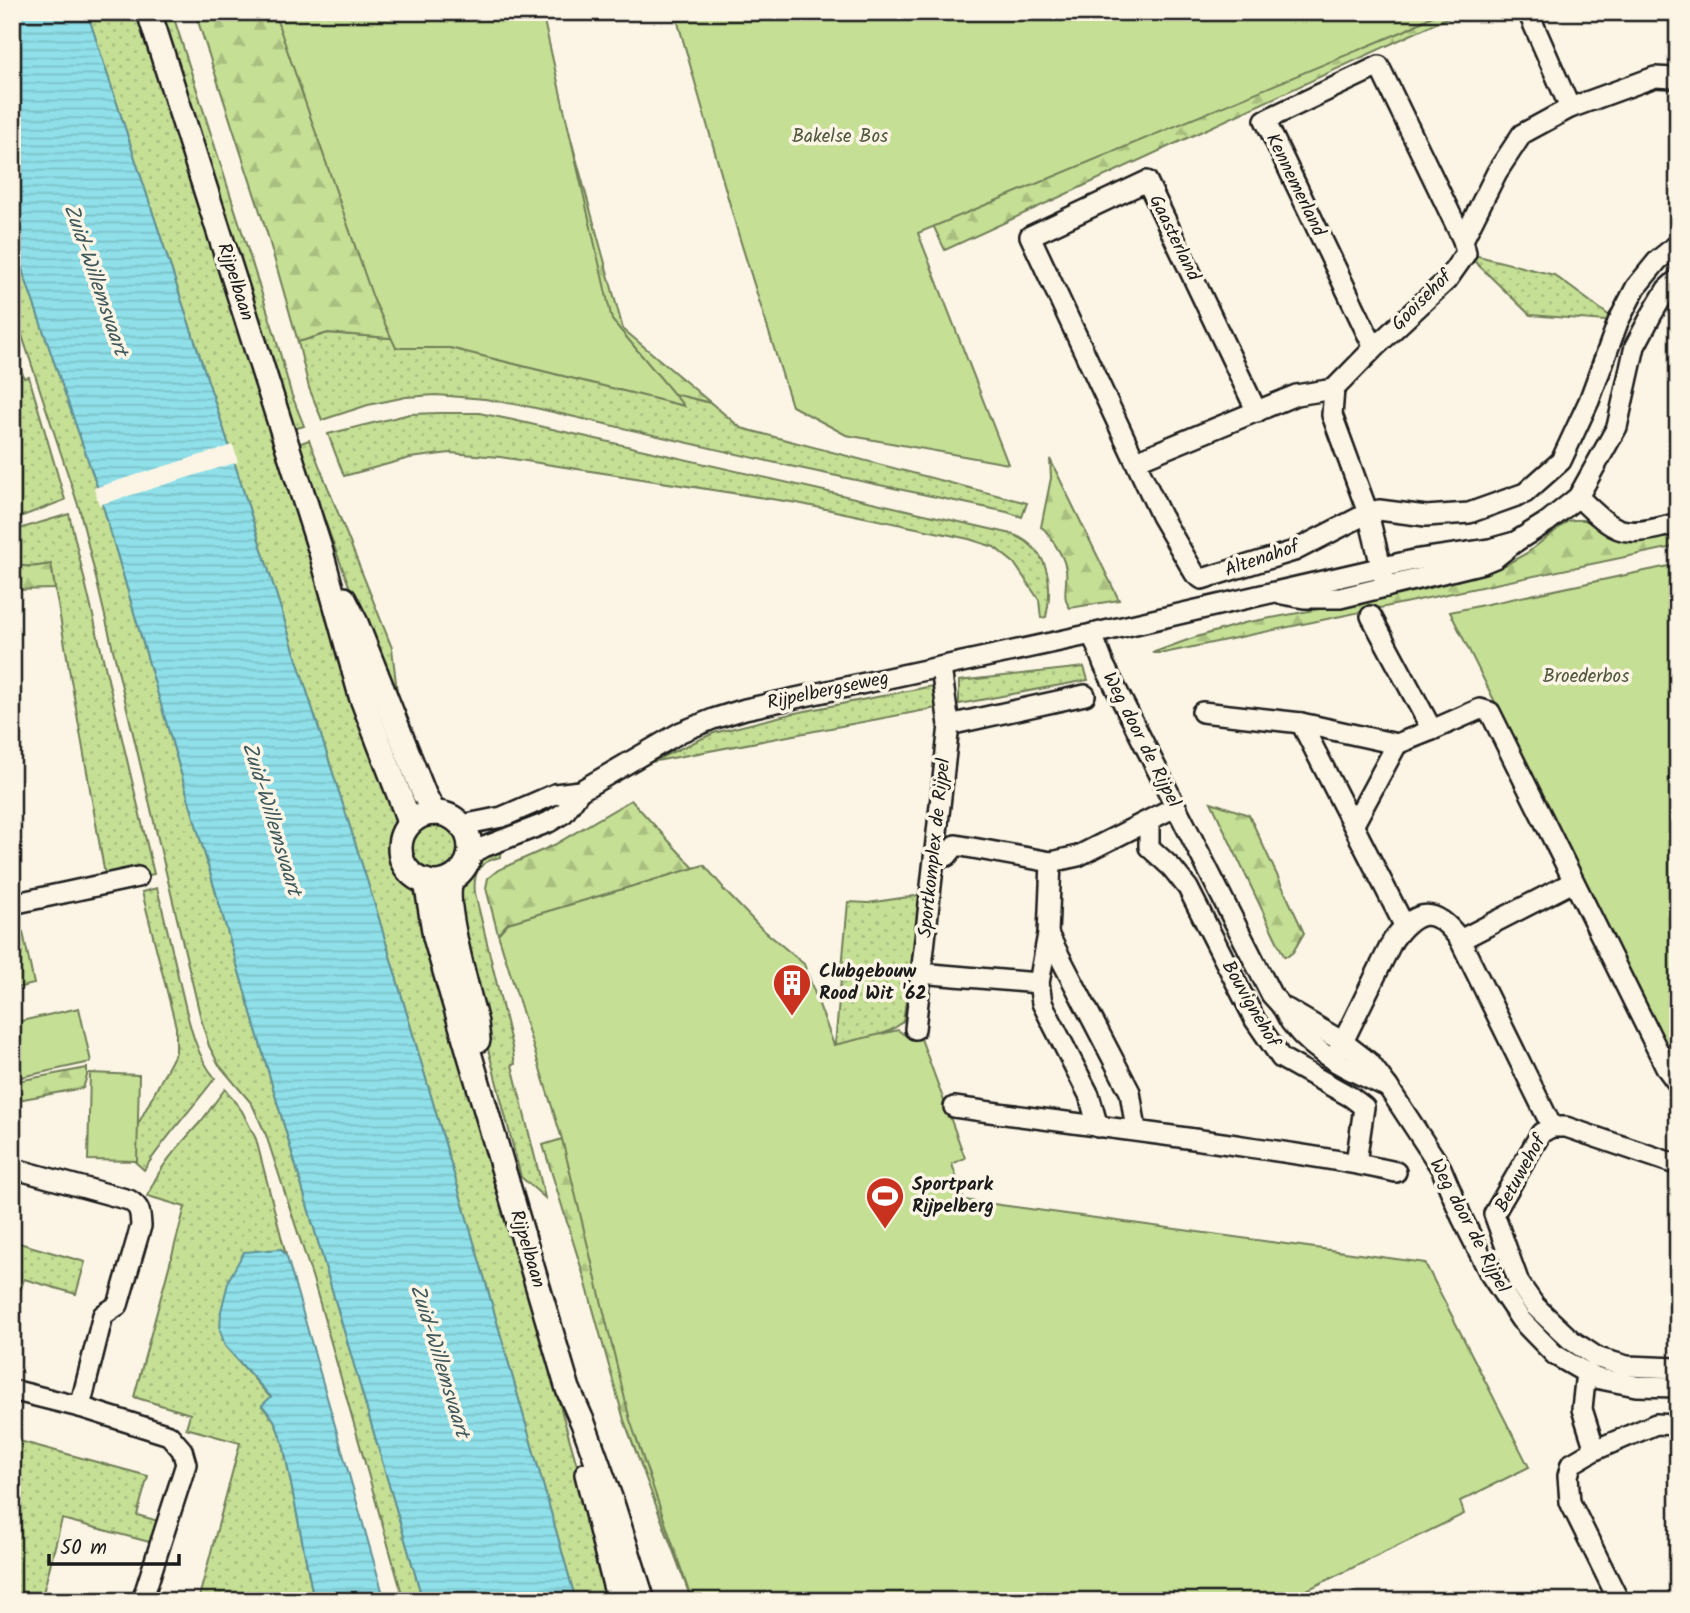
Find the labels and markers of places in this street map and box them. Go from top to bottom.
place label: Clubgebouw Rood Wit '62 [819,957,927,1009]
building icon: Clubgebouw Rood Wit '62 [771,962,813,1017]
place label: Sportpark Rijpelberg [912,1170,994,1222]
sports icon: Sportpark Rijpelberg [864,1175,906,1230]

